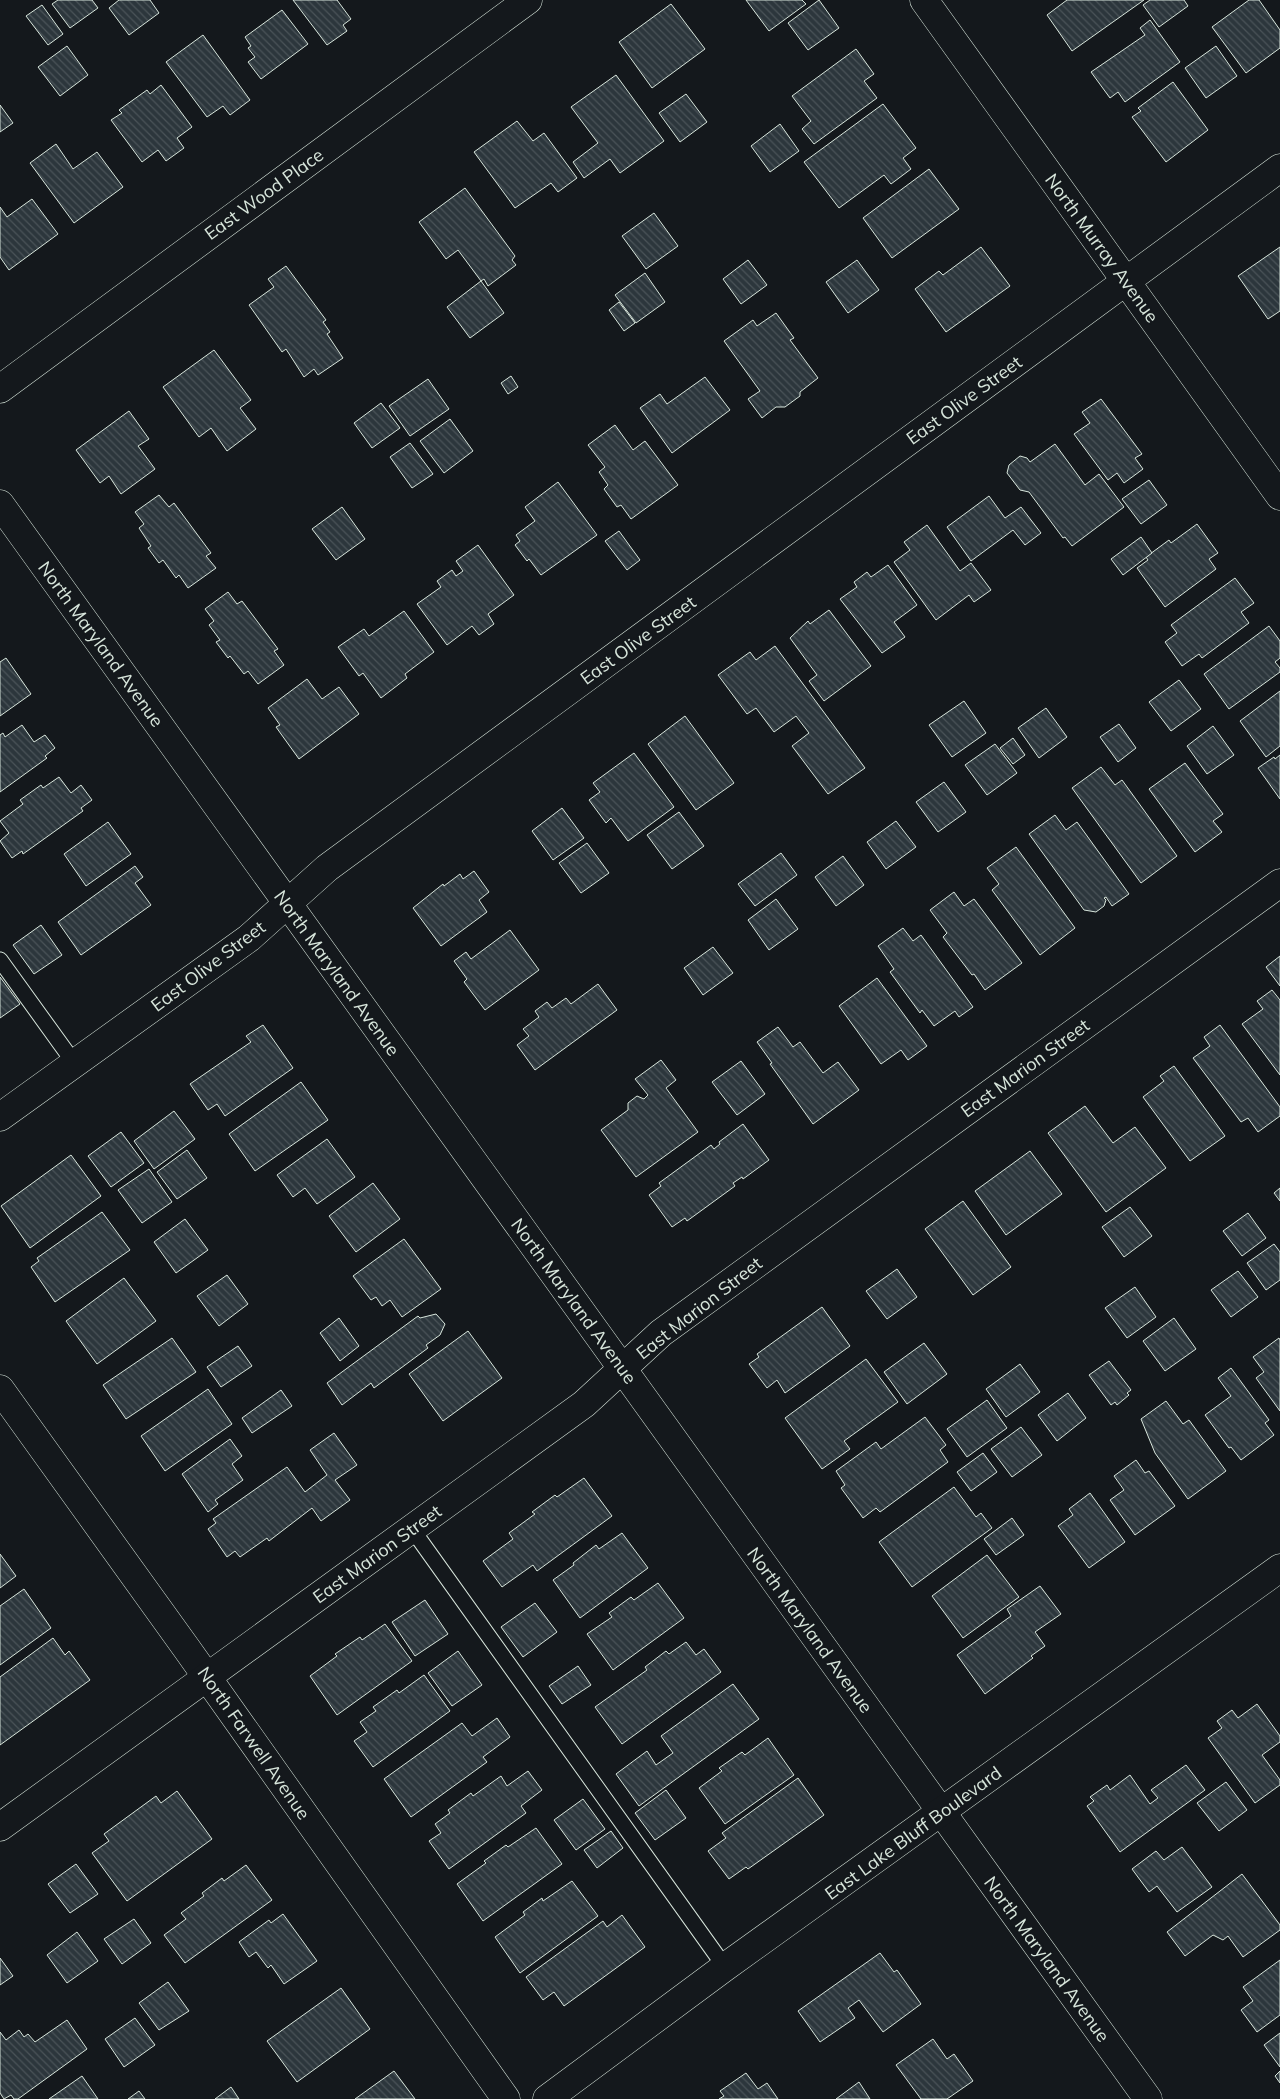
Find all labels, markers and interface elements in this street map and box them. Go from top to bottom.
street label: East Wood Place [200,143,328,245]
street label: North Murray Avenue [1040,169,1164,327]
street label: East Olive Street [902,350,1026,450]
street label: North Maryland Avenue [33,557,169,731]
street label: East Olive Street [576,590,700,690]
street label: North Maryland Avenue [269,886,405,1060]
street label: East Olive Street [146,916,270,1016]
street label: East Marion Street [956,1014,1094,1122]
street label: North Maryland Avenue [506,1214,642,1388]
street label: East Marion Street [631,1252,767,1364]
street label: East Marion Street [308,1500,446,1608]
street label: North Maryland Avenue [742,1543,878,1717]
street label: North Farwell Avenue [193,1662,315,1824]
street label: East Lake Bluff Boulevard [820,1761,1006,1905]
street label: North Maryland Avenue [979,1872,1115,2046]

